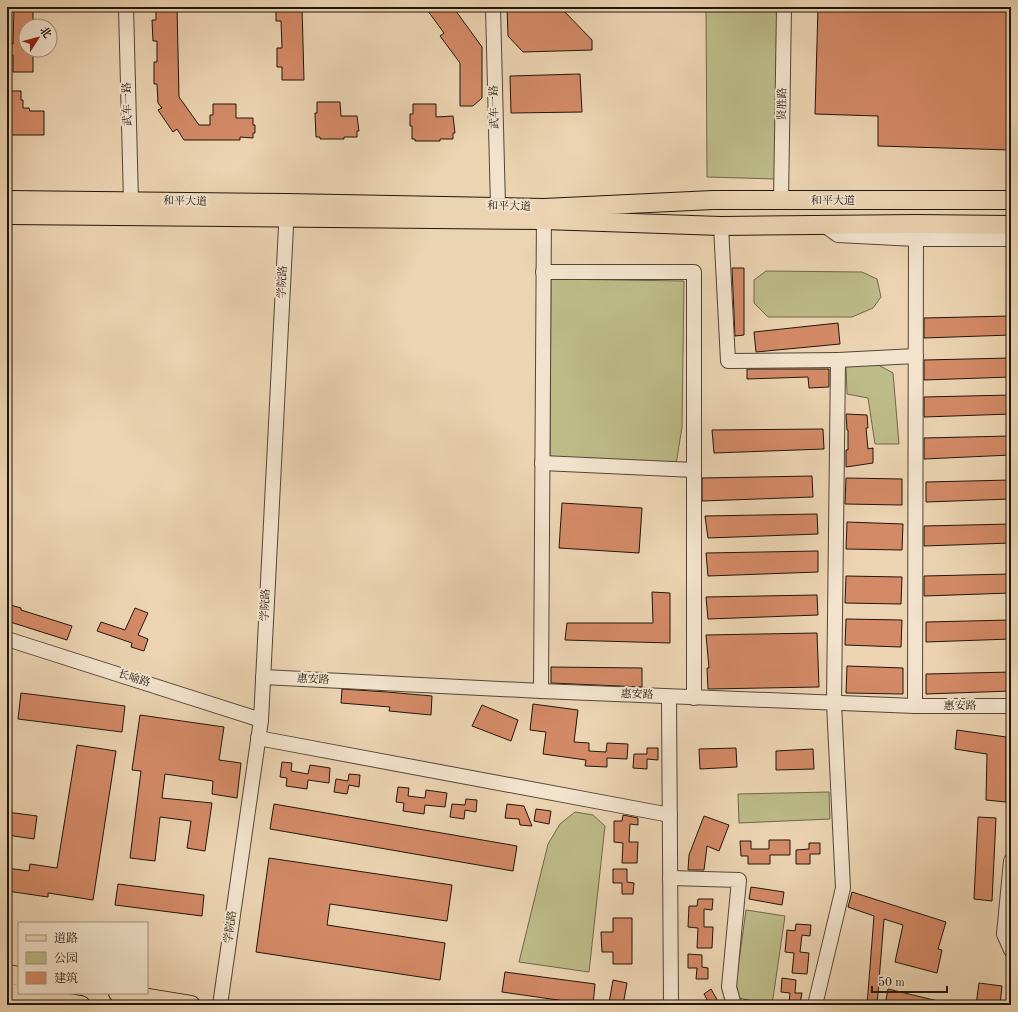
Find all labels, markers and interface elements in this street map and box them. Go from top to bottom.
north arrow [18,18,58,58]
text: 北 [37,25,53,41]
street label: 武车一路 [120,82,134,126]
street label: 武车一路 [487,85,501,129]
street label: 贤胜路 [775,87,789,121]
street label: 和平大道 [163,194,207,208]
street label: 和平大道 [811,194,855,207]
street label: 和平大道 [487,199,531,213]
street label: 学院路 [275,265,289,299]
street label: 学院路 [258,588,272,622]
street label: 长喻路 [117,667,152,689]
street label: 惠安路 [296,672,330,686]
street label: 惠安路 [620,687,654,701]
street label: 惠安路 [944,699,977,712]
street label: 学院路 [221,910,239,944]
legend [18,922,148,994]
text: 道路 [54,931,78,945]
text: 公园 [54,952,78,965]
scale bar [872,968,947,994]
text: 建筑 [54,971,78,985]
text: 50 m [878,976,905,989]

